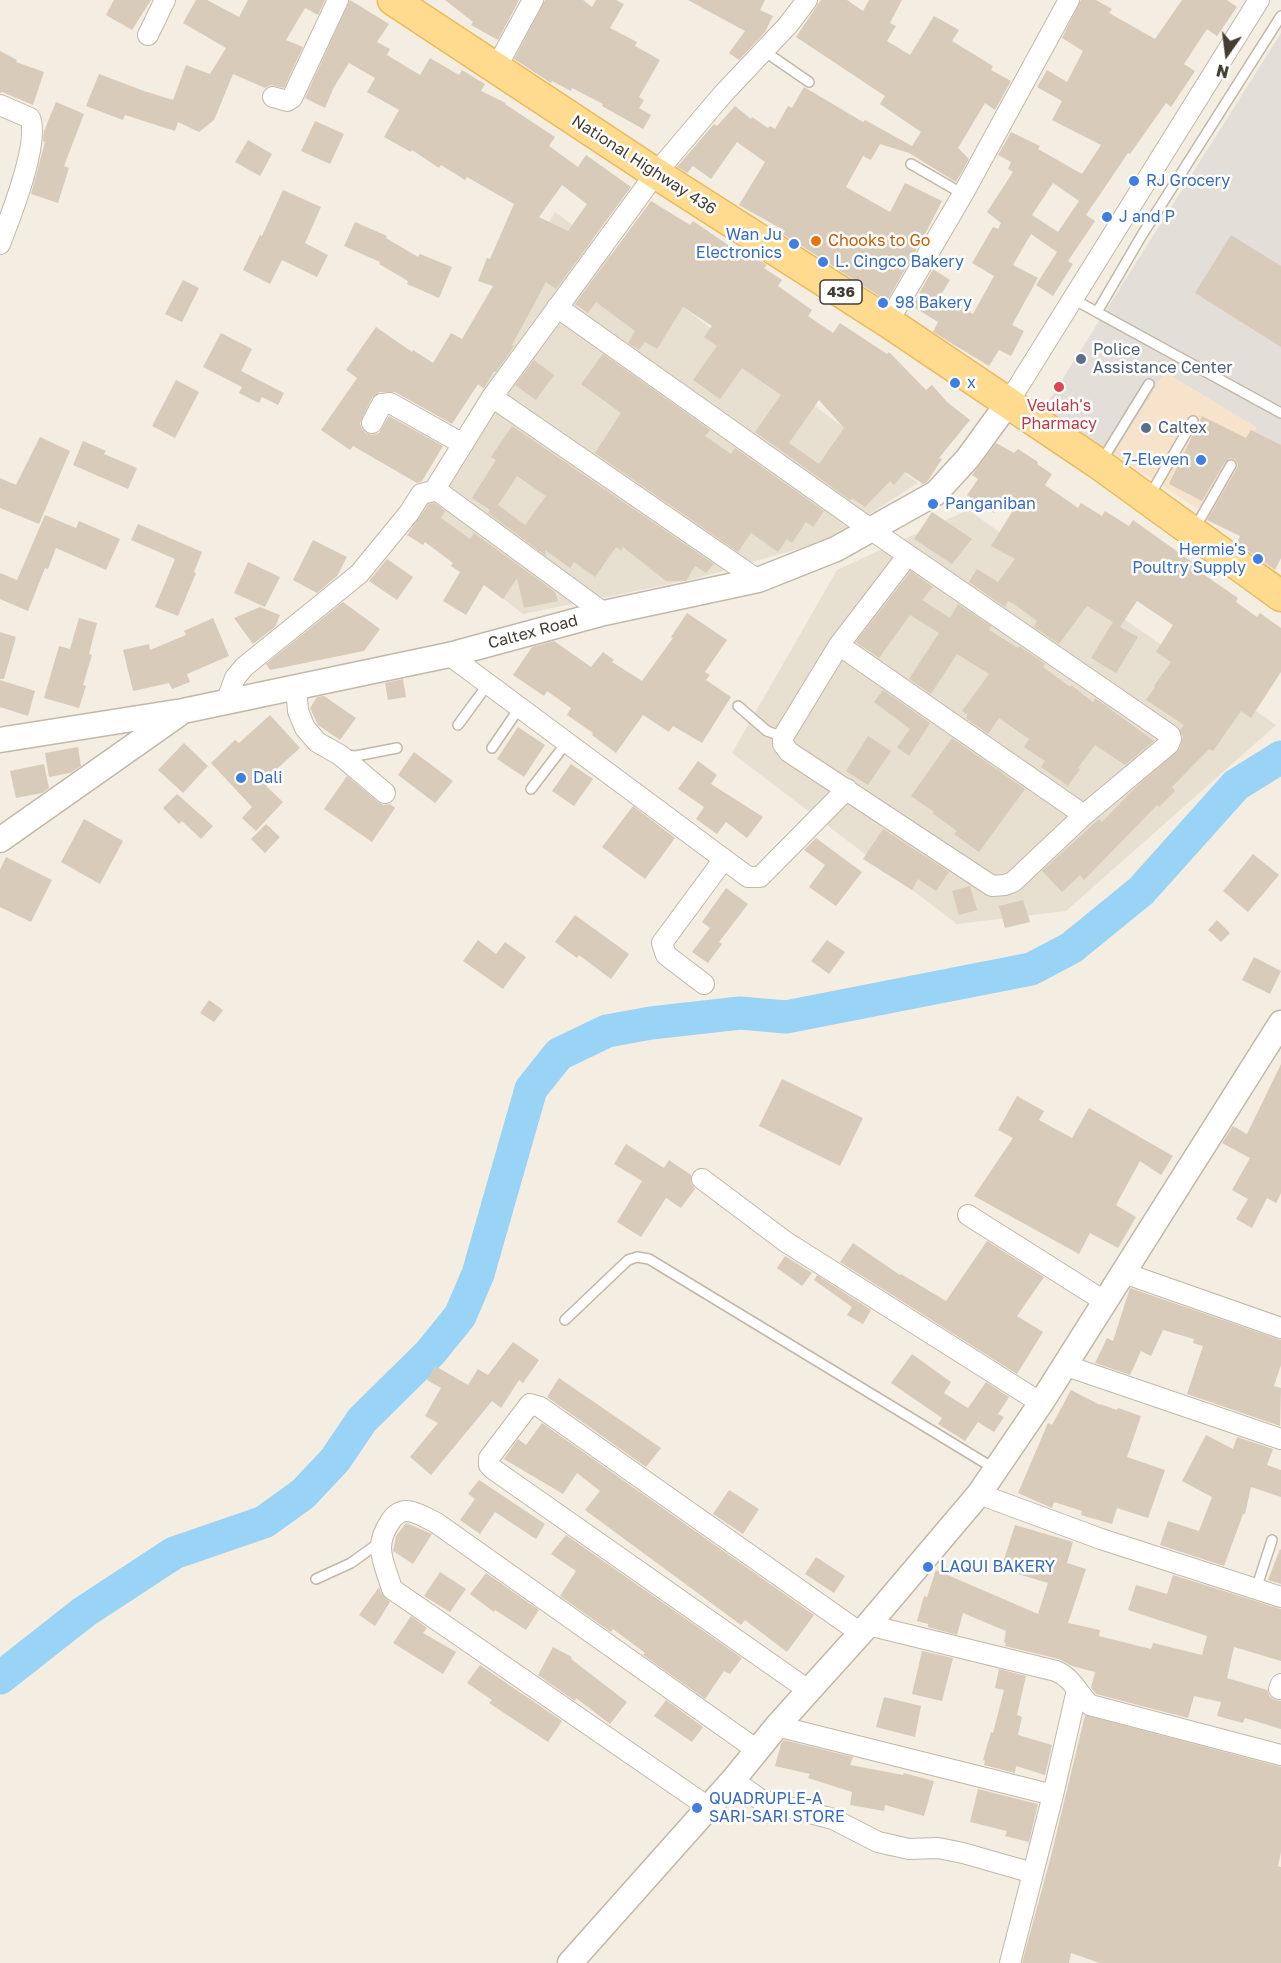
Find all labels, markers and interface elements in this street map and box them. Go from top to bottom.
north arrow [1197,24,1257,84]
text: N [1214,60,1231,83]
street label: National Highway 436 [568,111,720,219]
place label: RJ Grocery [1146,171,1230,191]
marker: RJ Grocery [1127,174,1141,188]
place label: J and P [1119,207,1175,227]
marker: J and P [1100,210,1114,224]
place label: Wan Ju Electronics [696,225,782,263]
place label: Chooks to Go [828,231,930,251]
marker: Chooks to Go [809,234,823,248]
marker: Wan Ju Electronics [787,237,801,251]
place label: L. Cingco Bakery [835,252,964,272]
marker: L. Cingco Bakery [816,255,830,269]
road number: 436 [820,280,862,304]
place label: 98 Bakery [895,293,972,313]
marker: 98 Bakery [876,296,890,310]
place label: Police Assistance Center [1093,340,1232,378]
marker: Police Assistance Center [1074,352,1088,366]
place label: x [967,373,976,393]
marker: x [948,376,962,390]
marker: Veulah's Pharmacy [1052,380,1066,394]
place label: Veulah's Pharmacy [1021,396,1097,434]
place label: Caltex [1158,418,1207,438]
marker: Caltex [1139,421,1153,435]
place label: 7-Eleven [1123,450,1189,470]
marker: 7-Eleven [1194,453,1208,467]
place label: Panganiban [945,494,1036,514]
marker: Panganiban [926,497,940,511]
place label: Hermie's Poultry Supply [1132,540,1246,578]
marker: Hermie's Poultry Supply [1251,552,1265,566]
street label: Caltex Road [486,611,580,653]
place label: Dali [253,768,283,788]
marker: Dali [234,771,248,785]
place label: LAQUI BAKERY [940,1557,1055,1577]
marker: LAQUI BAKERY [921,1560,935,1574]
place label: QUADRUPLE-A SARI-SARI STORE [709,1789,845,1827]
marker: QUADRUPLE-A SARI-SARI STORE [690,1801,704,1815]

